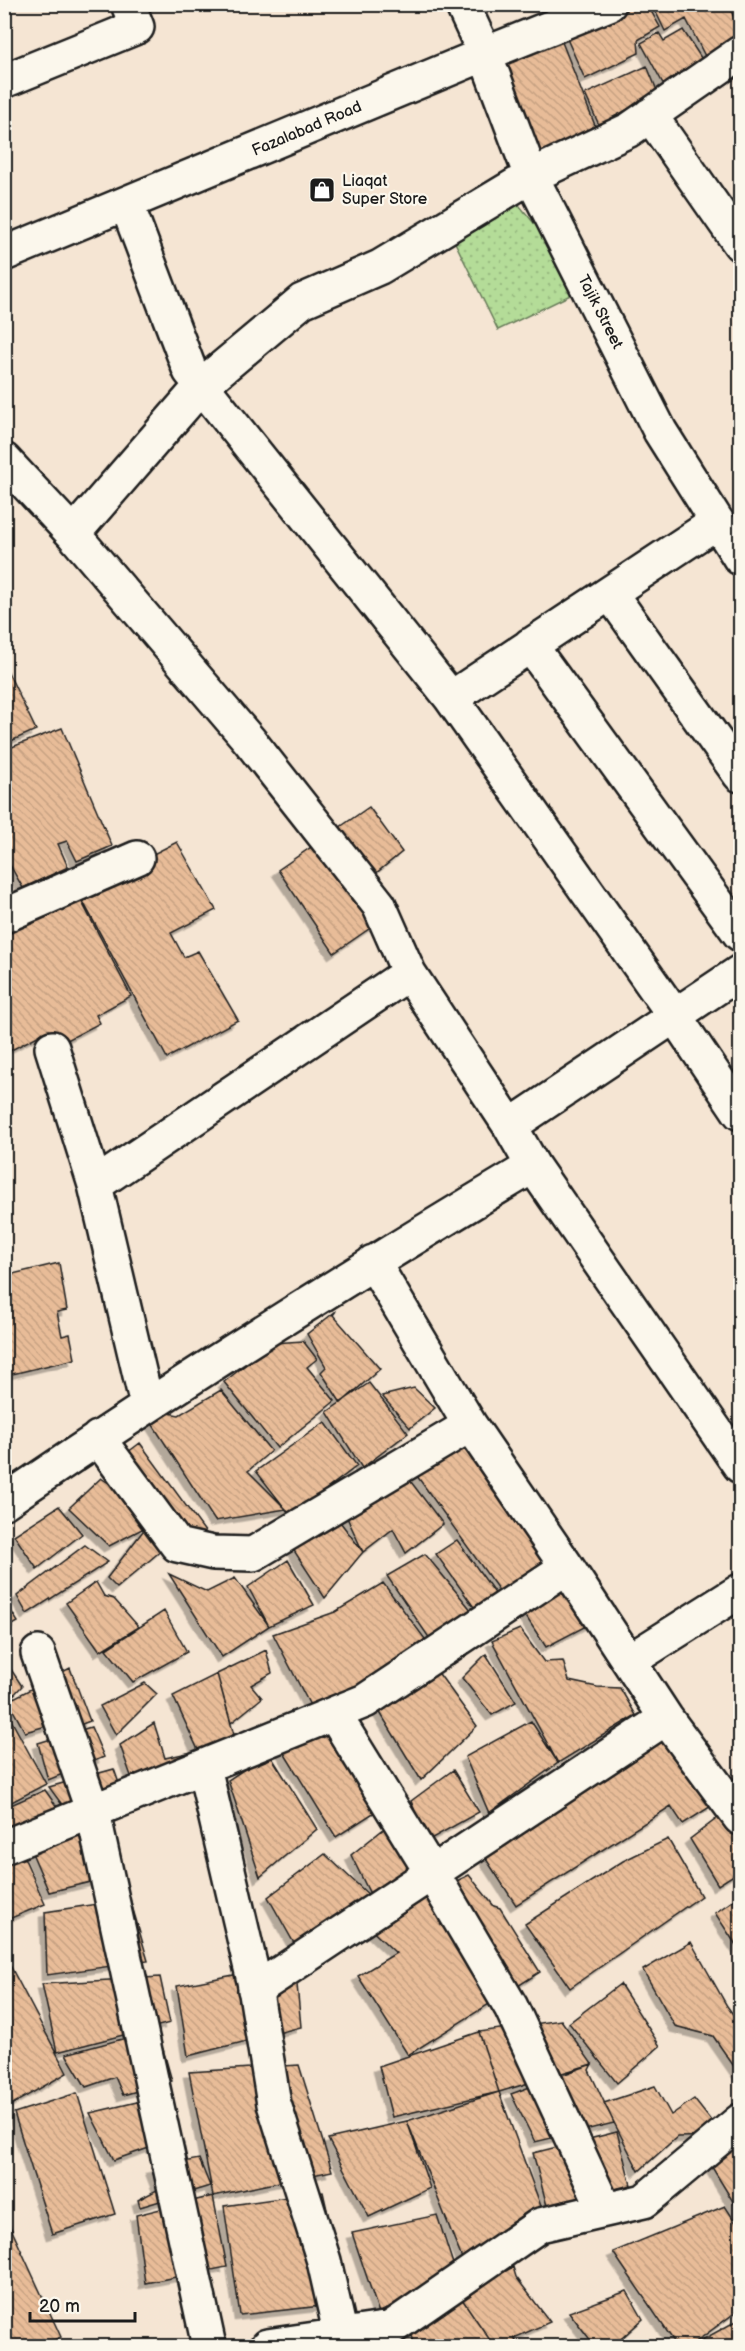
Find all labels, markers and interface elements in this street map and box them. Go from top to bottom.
street label: Fazalabad Road [249,97,365,161]
place label: Liaqat Super Store [342,172,428,209]
shop icon: Liaqat Super Store [307,175,337,205]
street label: Tajik Street [573,272,627,352]
scale bar [30,2285,135,2323]
text: 20 m [39,2296,80,2317]

